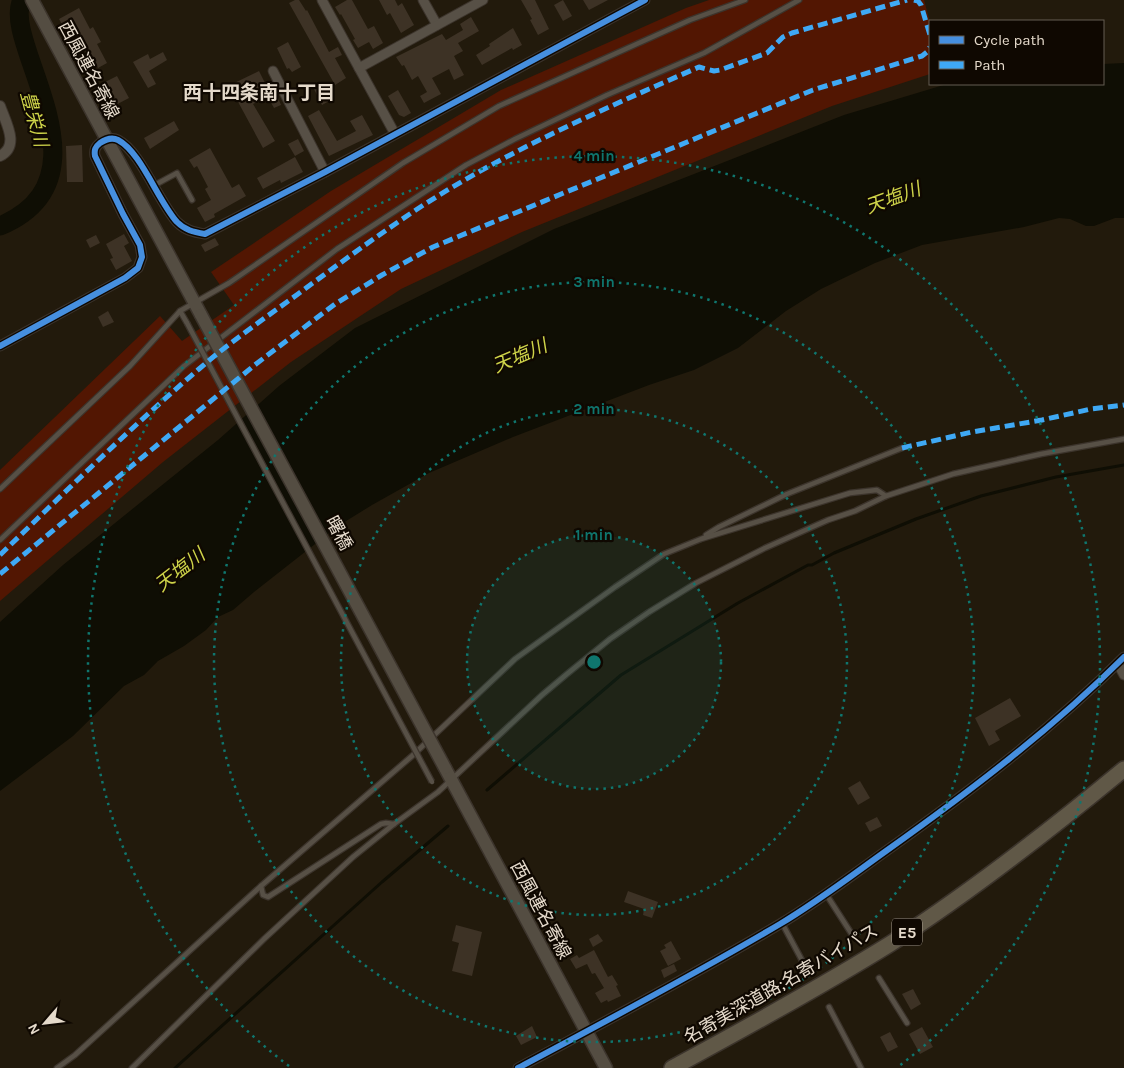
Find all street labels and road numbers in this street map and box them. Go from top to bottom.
street label: 西風連名寄線 [54,17,124,123]
street label: 曙橋 [321,512,357,554]
street label: 西風連名寄線 [506,857,576,963]
street label: 名寄美深道路;名寄バイパス [680,919,882,1049]
road number: E5 [892,919,922,946]

